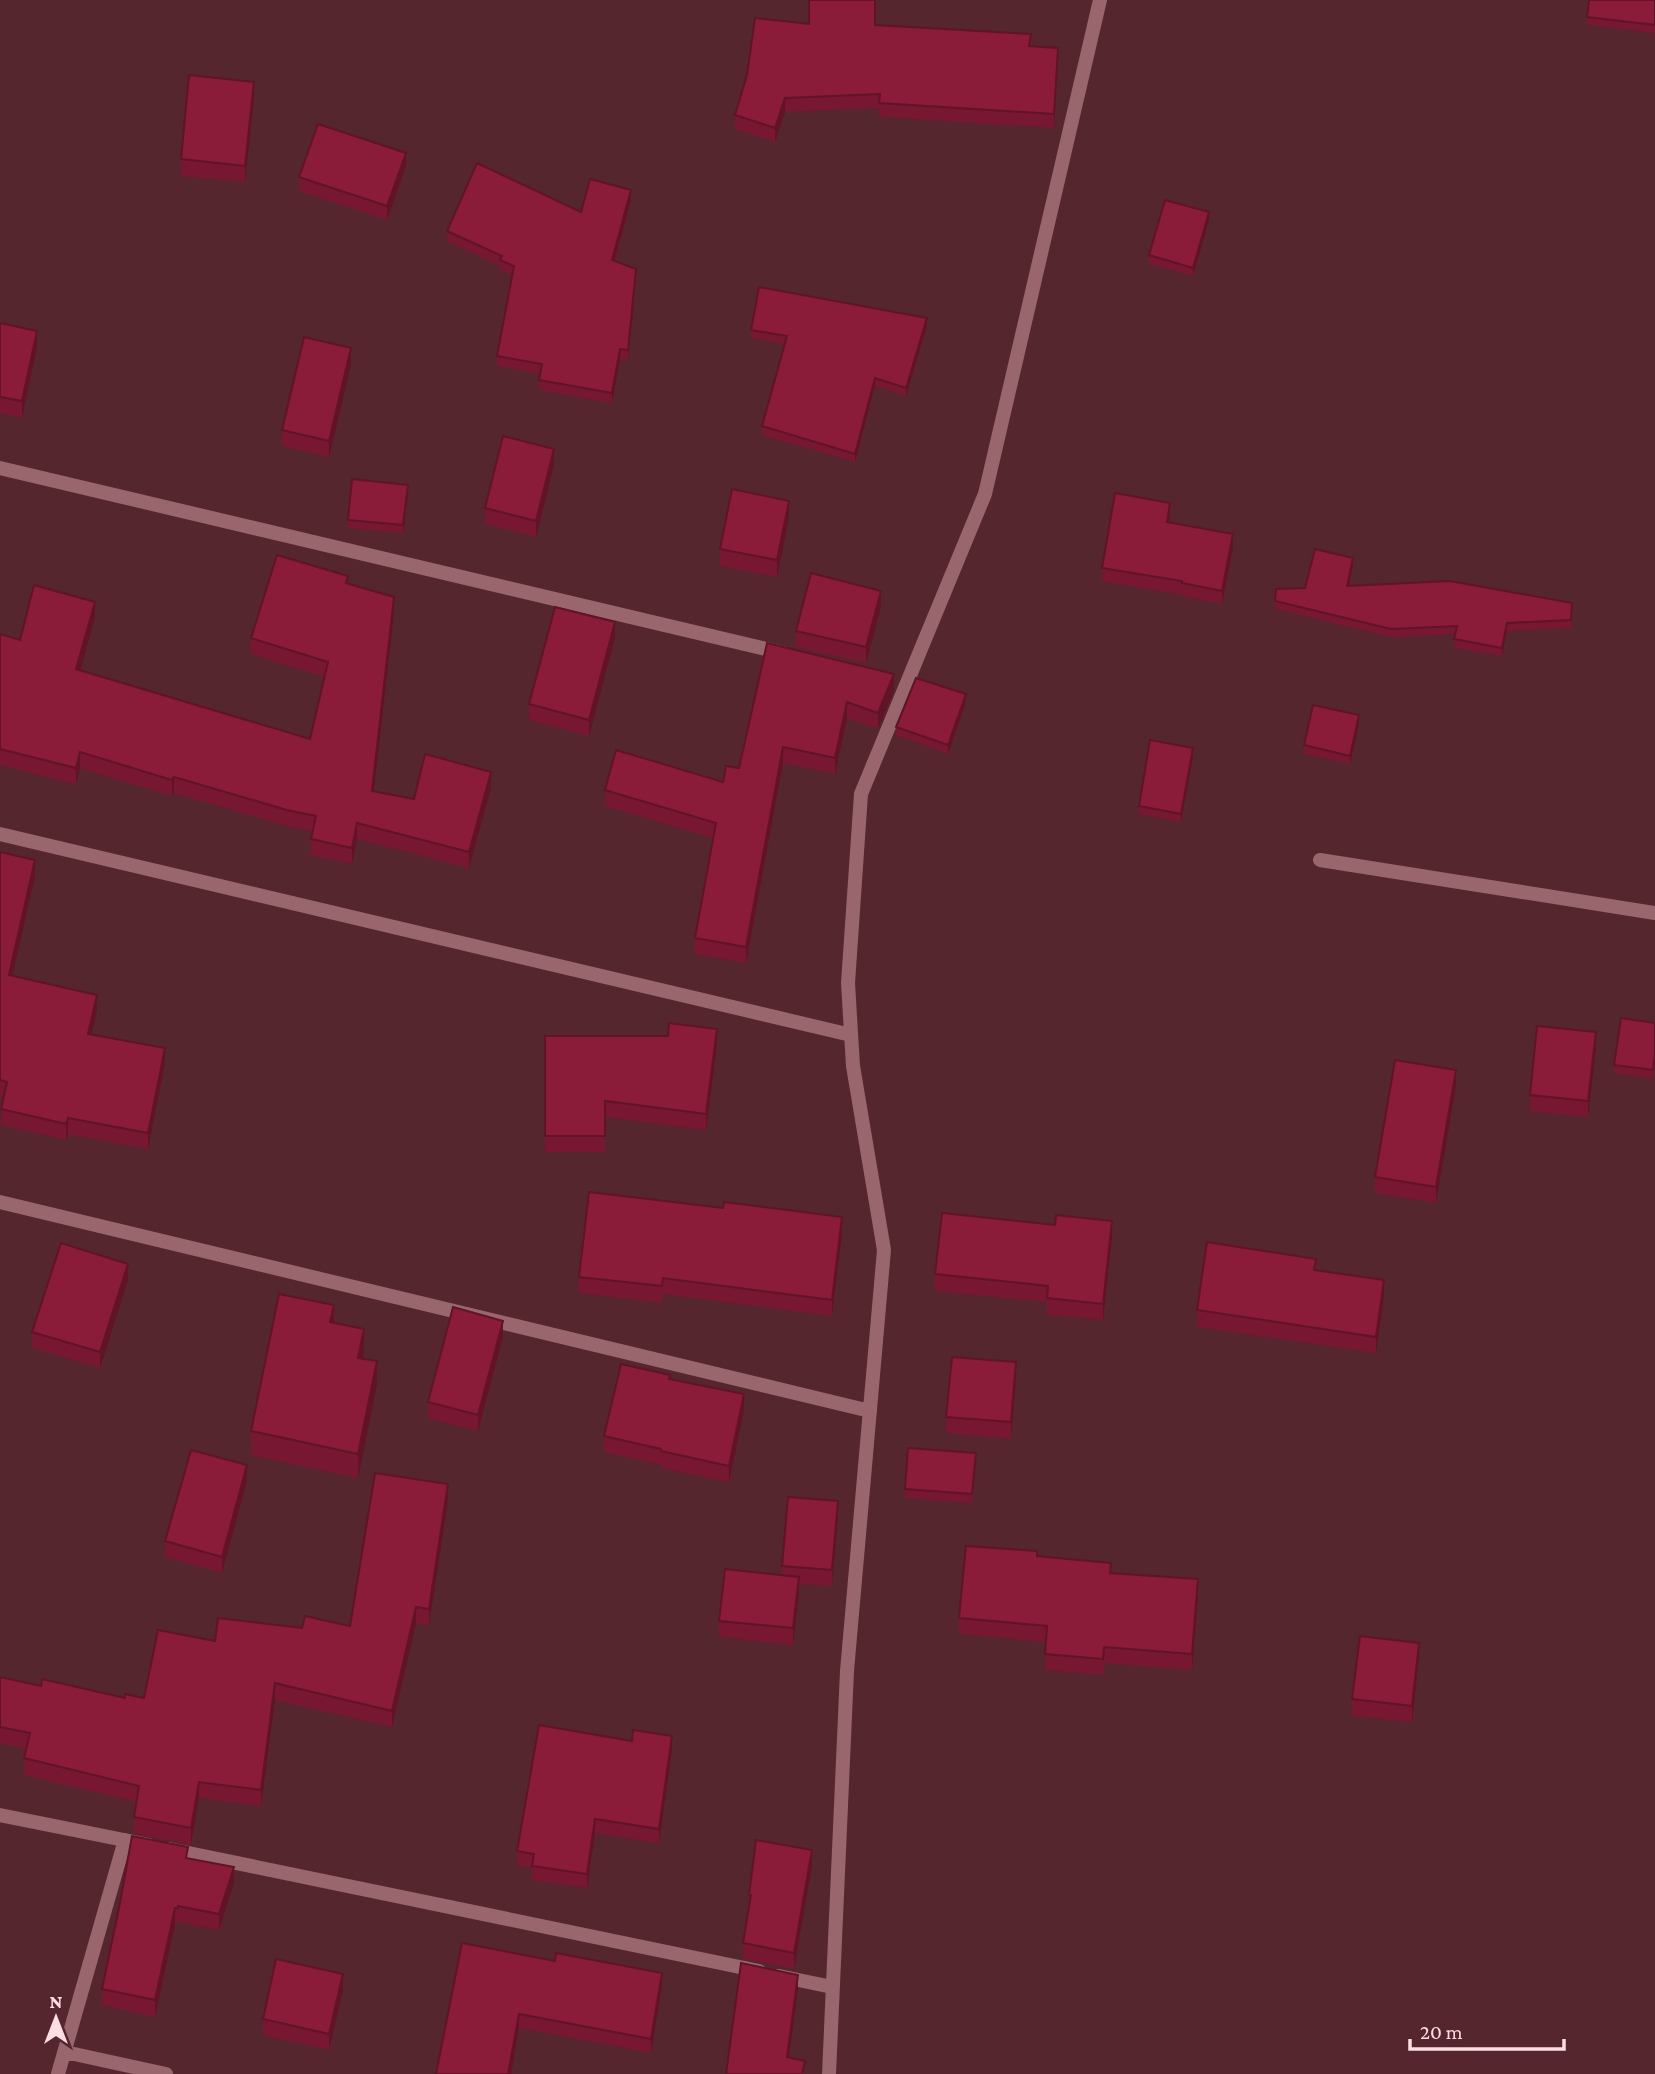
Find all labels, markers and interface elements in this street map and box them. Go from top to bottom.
north arrow [21,1983,91,2053]
text: N [50,1991,63,2012]
scale bar [1410,2008,1564,2052]
text: 20 m [1420,2020,1463,2044]

